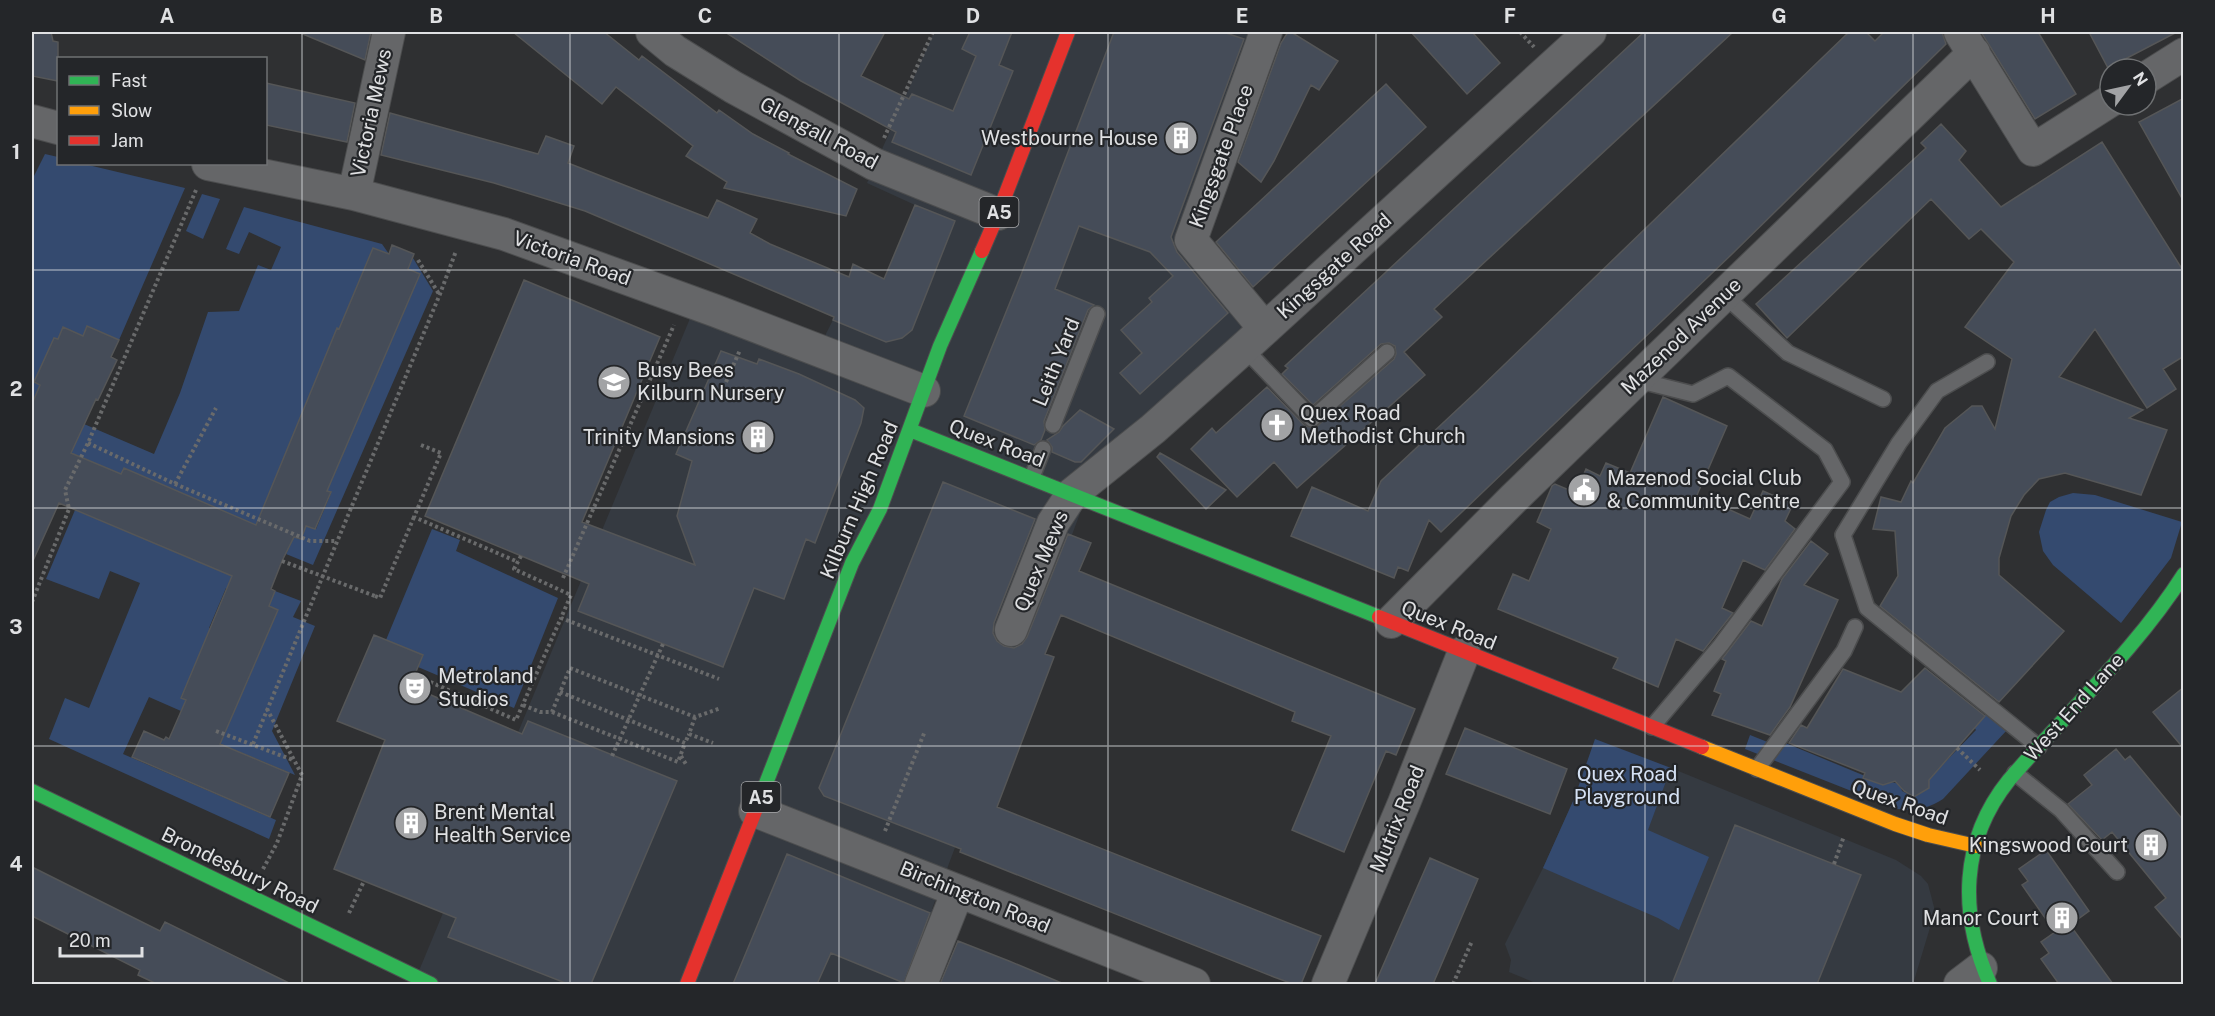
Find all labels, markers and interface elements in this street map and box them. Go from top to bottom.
text: A [160,4,174,28]
text: B [429,4,443,28]
text: C [698,4,712,28]
text: D [966,4,980,28]
text: E [1236,4,1248,28]
text: F [1504,4,1516,28]
text: G [1771,4,1787,28]
text: H [2040,4,2056,28]
street label: Victoria Mews [346,47,396,179]
legend [57,57,267,165]
north arrow [2098,57,2158,117]
text: N [2129,69,2152,90]
text: Fast [111,70,147,91]
street label: Kingsgate Place [1184,81,1258,231]
street label: Glengall Road [756,92,882,174]
text: Slow [111,100,152,121]
building icon: Westbourne House [1163,120,1199,156]
place label: Westbourne House [981,126,1158,150]
text: Jam [111,130,144,151]
text: 1 [12,140,20,164]
road number: A5 [980,197,1018,227]
street label: Kingsgate Road [1272,208,1396,324]
street label: Victoria Road [510,226,634,290]
street label: Mazenod Avenue [1616,273,1746,399]
street label: Leith Yard [1027,314,1085,410]
place label: Busy Bees Kilburn Nursery [637,358,785,405]
school or university icon: Busy Bees Kilburn Nursery [596,364,632,400]
text: 2 [10,377,22,401]
place label: Quex Road Methodist Church [1300,401,1466,448]
church icon: Quex Road Methodist Church [1259,407,1295,443]
street label: Quex Road [946,414,1048,472]
street label: Kilburn High Road [815,418,903,582]
building icon: Trinity Mansions [740,419,776,455]
place label: Trinity Mansions [583,425,735,449]
place label: Mazenod Social Club & Community Centre [1607,466,1802,513]
public building icon: Mazenod Social Club & Community Centre [1566,472,1602,508]
street label: Quex Mews [1009,507,1073,615]
street label: Quex Road [1398,595,1500,655]
text: 3 [9,615,23,639]
street label: West End Lane [2019,648,2129,766]
place label: Metroland Studios [438,664,534,711]
theatre icon: Metroland Studios [397,670,433,706]
street label: Mutrix Road [1365,762,1429,876]
park label: Quex Road Playground [1574,762,1680,809]
street label: Quex Road [1848,774,1952,830]
road number: A5 [742,782,780,812]
place label: Brent Mental Health Service [434,800,571,847]
building icon: Brent Mental Health Service [393,805,429,841]
street label: Brondesbury Road [158,822,322,918]
building icon: Kingswood Court [2133,827,2169,863]
place label: Kingswood Court [1969,833,2128,857]
text: 4 [9,852,23,876]
street label: Birchington Road [896,856,1054,938]
building icon: Manor Court [2044,900,2080,936]
place label: Manor Court [1923,906,2039,930]
scale bar [60,920,142,958]
text: 20 m [69,930,111,951]

